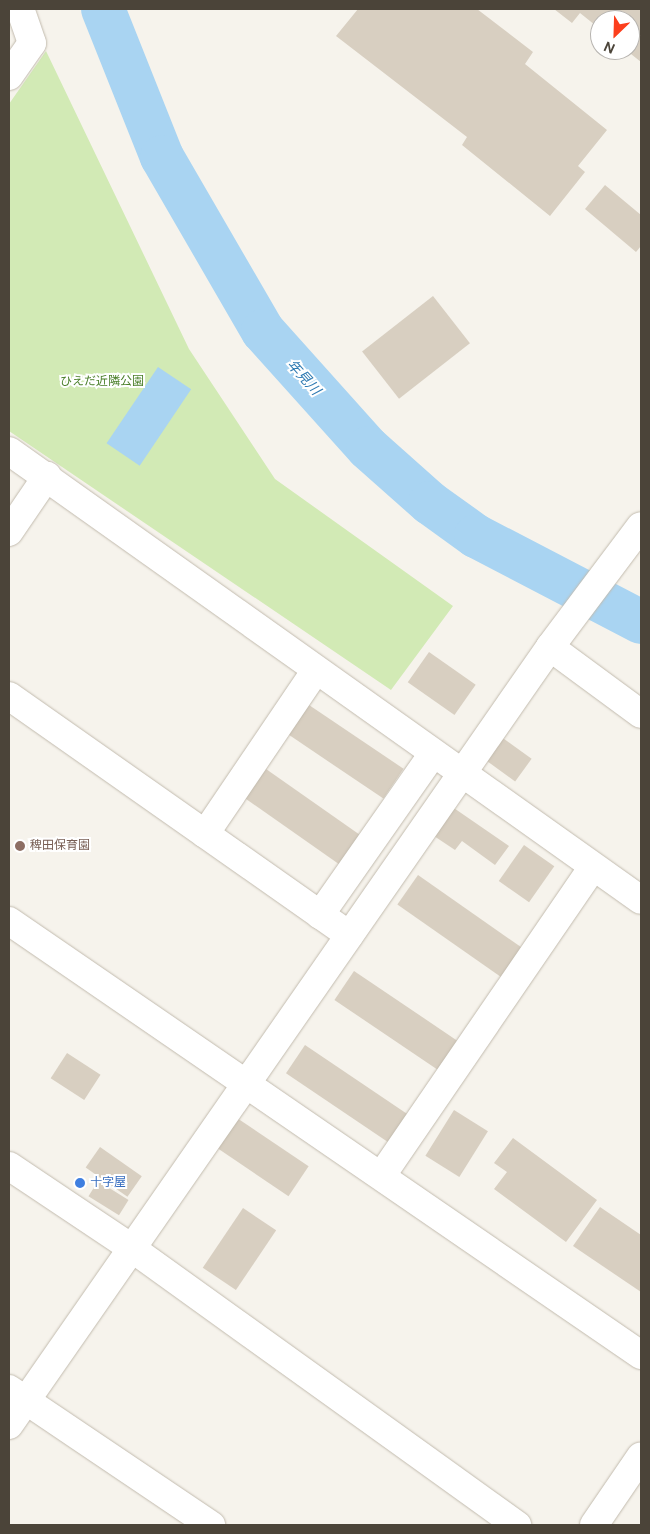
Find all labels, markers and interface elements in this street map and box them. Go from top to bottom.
north arrow [590,10,640,60]
text: N [601,37,618,58]
water label: 年見川 [284,356,324,398]
park label: ひえだ近隣公園 [60,375,144,389]
place label: 稗田保育園 [30,839,90,853]
marker: 稗田保育園 [14,840,26,852]
place label: 十字屋 [90,1176,126,1190]
marker: 十字屋 [74,1177,86,1189]

